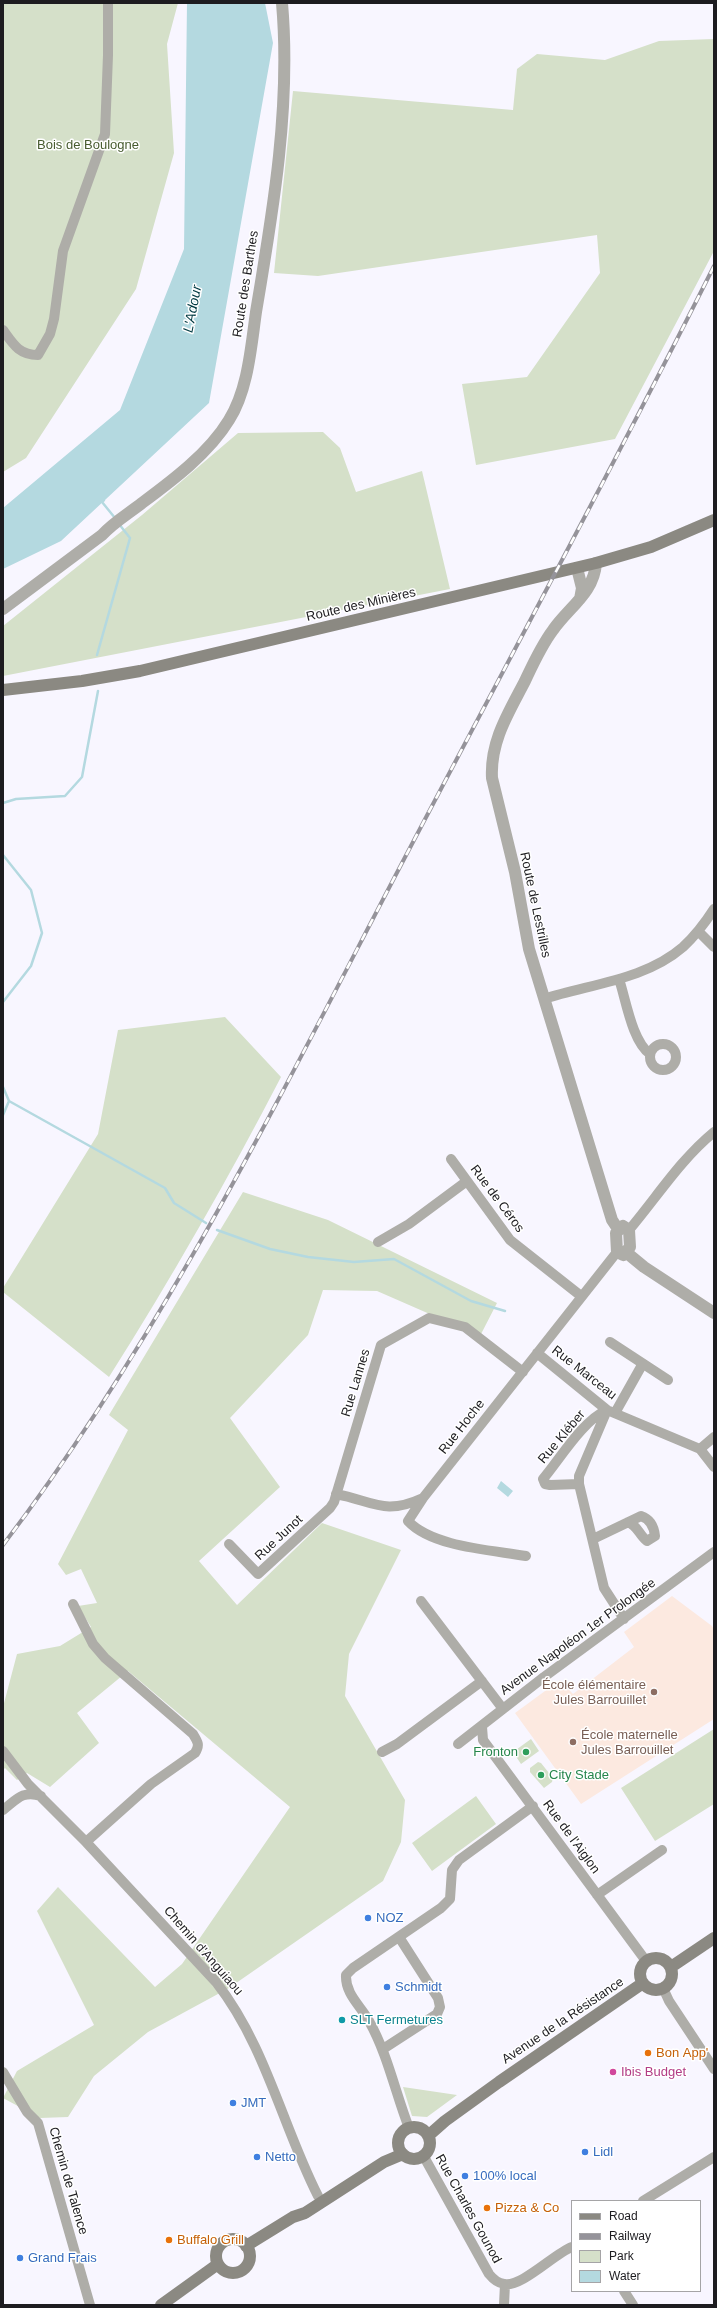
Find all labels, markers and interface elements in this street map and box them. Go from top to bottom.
park label: Bois de Boulogne [37,137,139,153]
street label: Route des Barthes [230,230,262,338]
water label: L'Adour [180,284,206,334]
street label: Route des Minières [305,585,417,625]
street label: Route de Lestrilles [516,851,554,959]
street label: Rue de Céros [467,1162,527,1236]
street label: Rue Marceau [548,1343,620,1403]
street label: Rue Lannes [338,1347,374,1419]
street label: Rue Hoche [436,1397,488,1457]
street label: Rue Kléber [535,1407,589,1467]
street label: Rue Junot [252,1512,306,1564]
street label: Avenue Napoléon 1er Prolongée [497,1575,659,1699]
place label: École élémentaire Jules Barrouillet [542,1677,646,1708]
marker: École élémentaire Jules Barrouillet [649,1687,659,1697]
place label: École maternelle Jules Barrouillet [581,1727,678,1758]
marker: École maternelle Jules Barrouillet [568,1737,578,1747]
place label: Fronton [473,1744,518,1760]
marker: Fronton [521,1747,531,1757]
place label: City Stade [549,1767,609,1783]
marker: City Stade [536,1770,546,1780]
street label: Rue de l'Aiglon [539,1797,603,1877]
street label: Chemin d'Anguiaou [160,1903,246,1999]
place label: NOZ [376,1910,403,1926]
marker: NOZ [363,1913,373,1923]
street label: Avenue de la Résistance [499,1974,627,2068]
place label: Schmidt [395,1979,442,1995]
marker: Schmidt [382,1982,392,1992]
place label: SLT Fermetures [350,2012,443,2028]
marker: SLT Fermetures [337,2015,347,2025]
place label: Bon App' [656,2045,708,2061]
marker: Bon App' [643,2048,653,2058]
place label: Ibis Budget [621,2064,686,2080]
marker: Ibis Budget [608,2067,618,2077]
place label: JMT [241,2095,266,2111]
marker: JMT [228,2098,238,2108]
street label: Chemin de Talence [45,2125,91,2237]
place label: Lidl [593,2144,613,2160]
marker: Lidl [580,2147,590,2157]
place label: Netto [265,2149,296,2165]
marker: Netto [252,2152,262,2162]
street label: Rue Charles Gounod [432,2152,504,2266]
place label: 100% local [473,2168,537,2184]
marker: 100% local [460,2171,470,2181]
place label: Pizza & Co [495,2200,559,2216]
legend [571,2200,701,2292]
marker: Pizza & Co [482,2203,492,2213]
text: Road [609,2209,638,2223]
text: Railway [609,2229,651,2243]
place label: Buffalo Grill [177,2232,244,2248]
marker: Buffalo Grill [164,2235,174,2245]
text: Park [609,2249,634,2263]
place label: Grand Frais [28,2250,97,2266]
marker: Grand Frais [15,2253,25,2263]
text: Water [609,2269,641,2283]

